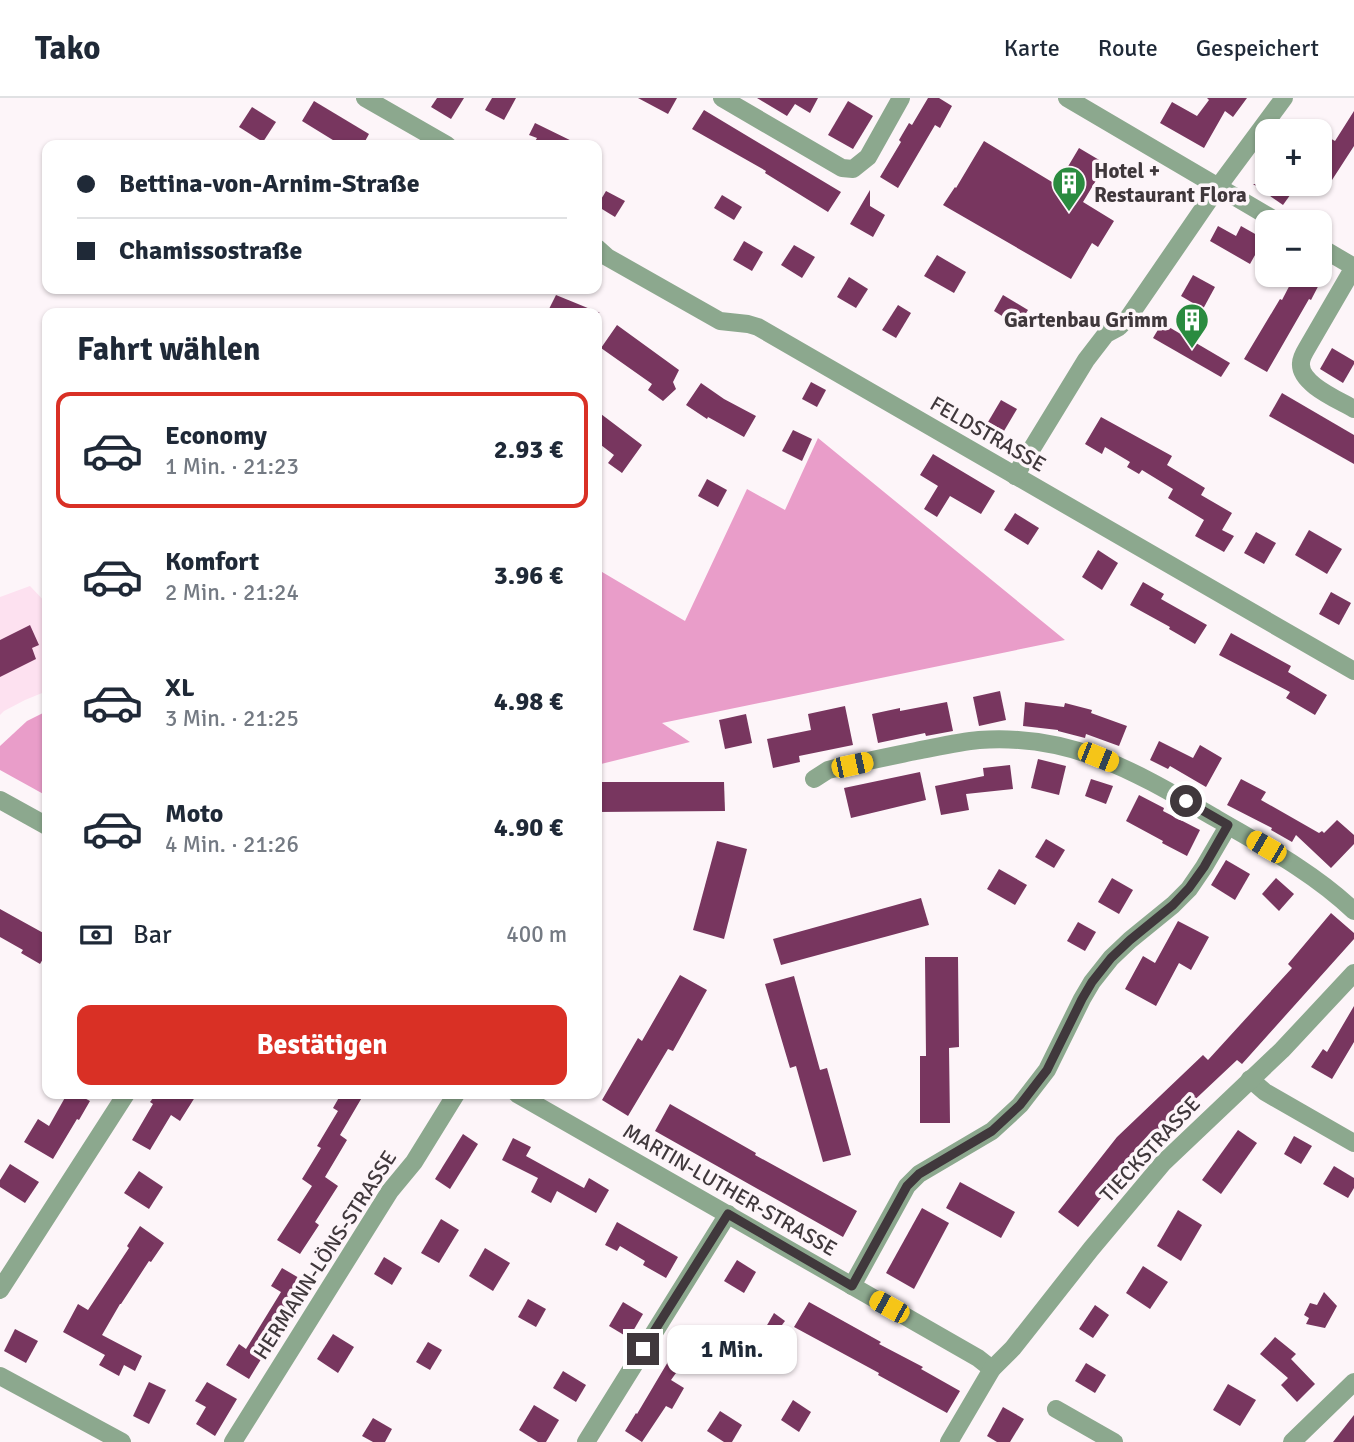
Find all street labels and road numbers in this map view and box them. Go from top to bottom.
street label: FELDSTRASSE [926,390,1050,478]
street label: TIECKSTRASSE [1094,1091,1206,1207]
street label: MARTIN-LUTHER-STRASSE [618,1118,842,1262]
street label: HERMANN-LÖNS-STRASSE [248,1146,402,1364]

